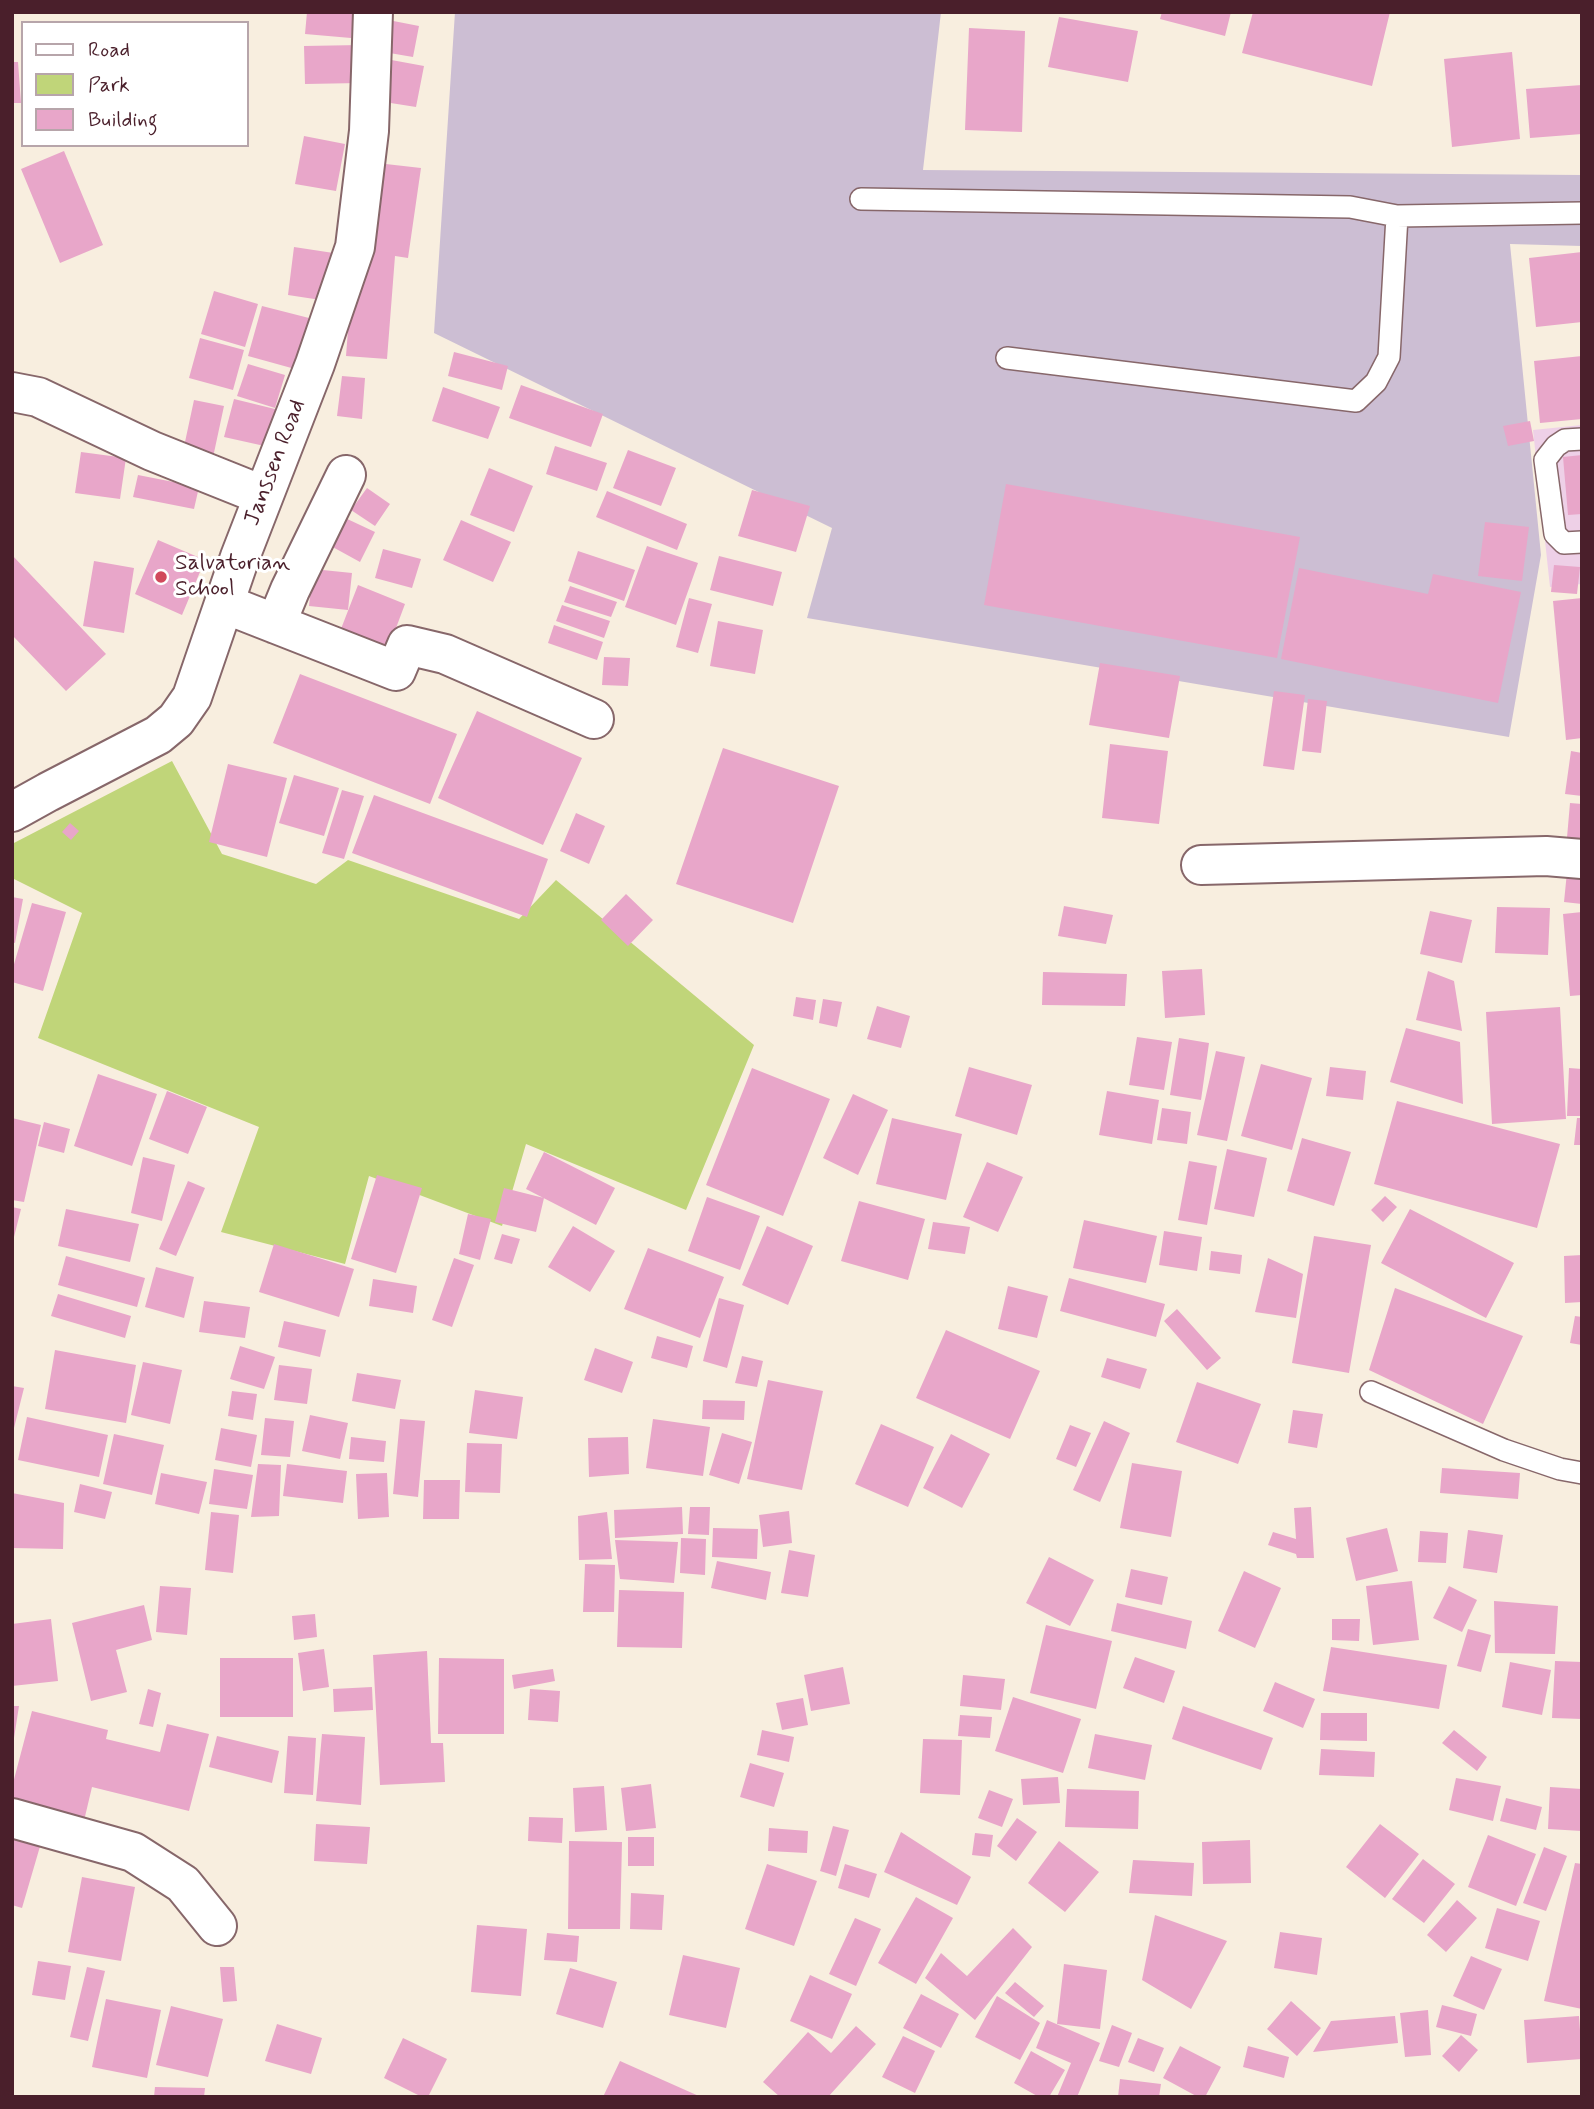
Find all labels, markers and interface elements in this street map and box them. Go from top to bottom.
legend [21,21,248,147]
text: Road [88,36,130,64]
text: Park [88,71,130,99]
text: Building [88,106,158,134]
street label: Janssen Road [239,396,313,530]
place label: Salvatorian School [175,550,290,604]
marker: Salvatorian School [153,569,169,585]

